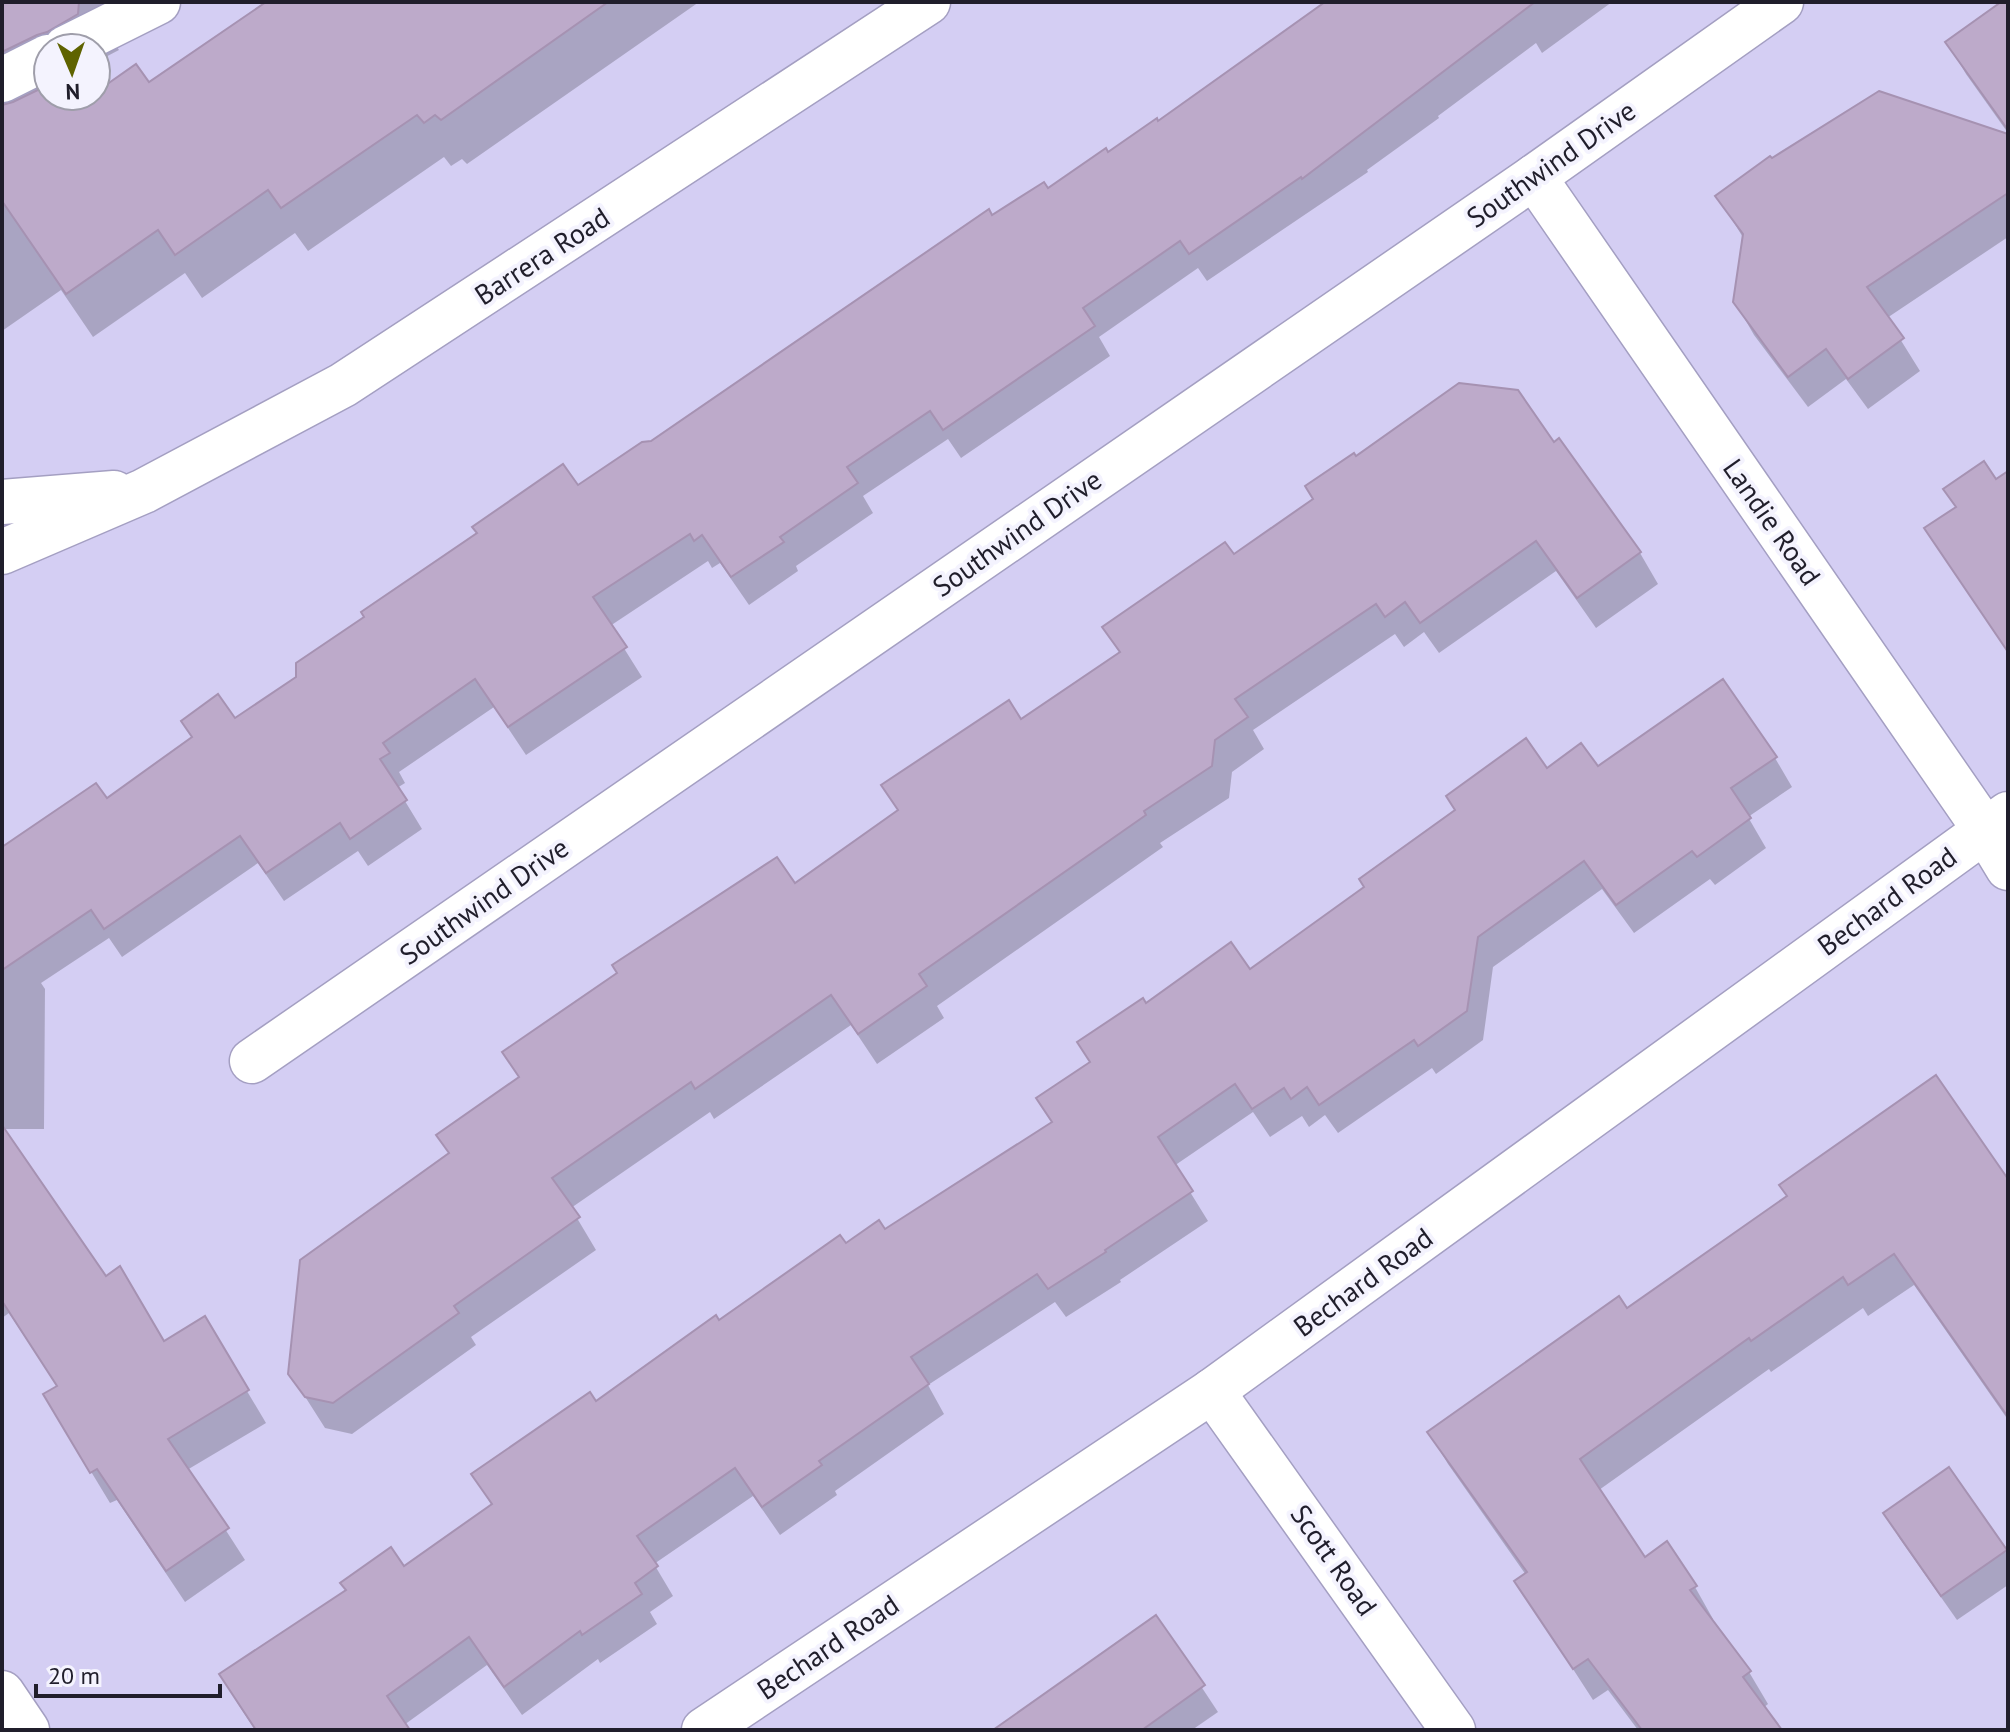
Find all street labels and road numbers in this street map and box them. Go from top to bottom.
street label: Southwind Drive [1459,92,1643,236]
street label: Barrera Road [467,198,616,313]
street label: Landie Road [1715,451,1830,592]
street label: Southwind Drive [925,461,1109,605]
street label: Southwind Drive [392,829,576,973]
street label: Bechard Road [1810,838,1964,964]
street label: Bechard Road [1286,1219,1440,1345]
street label: Scott Road [1283,1497,1386,1623]
street label: Bechard Road [750,1586,906,1708]

